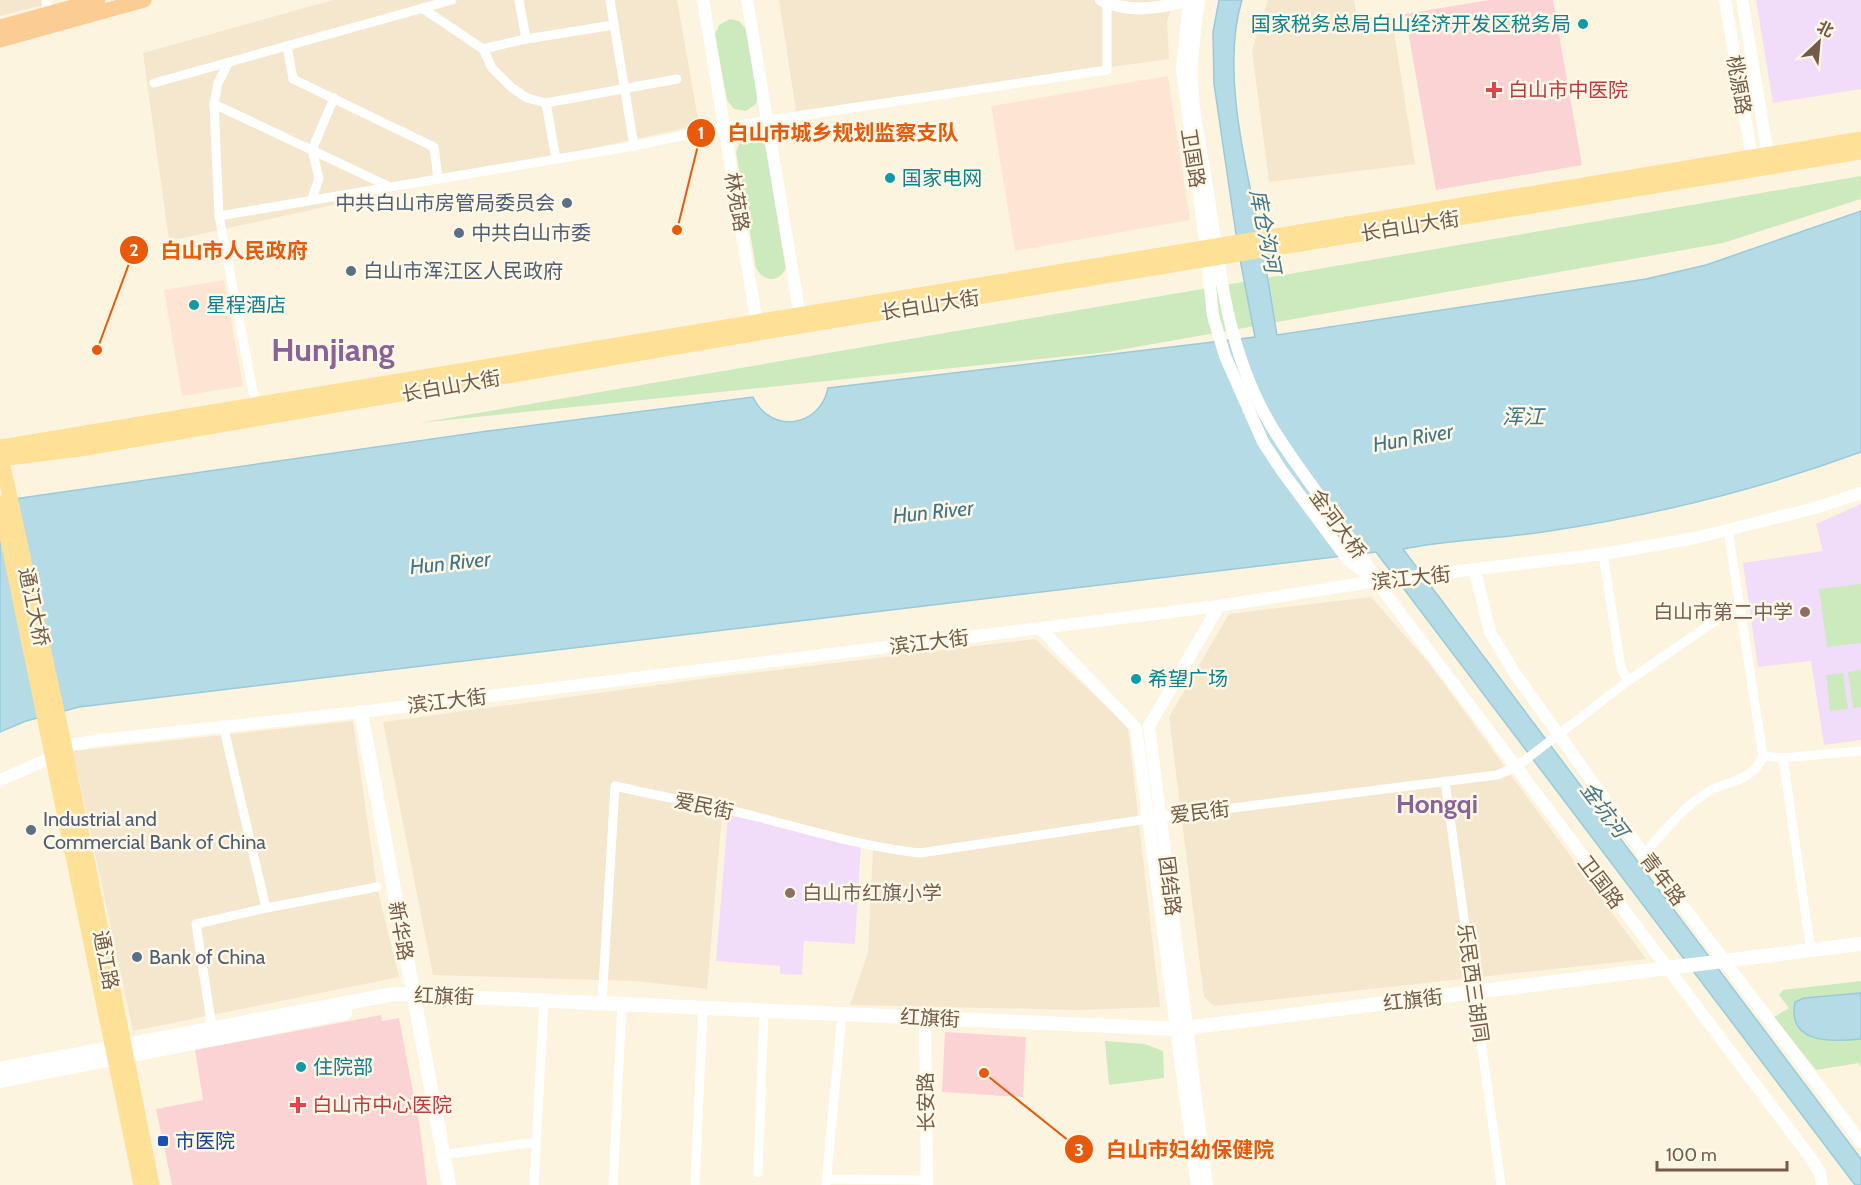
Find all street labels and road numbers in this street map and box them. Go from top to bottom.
street label: 桃源路 [1722,53,1756,117]
street label: 卫国路 [1176,126,1210,190]
street label: 林苑路 [720,170,754,234]
street label: 长白山大街 [1359,206,1461,246]
street label: 长白山大街 [879,285,981,325]
street label: 长白山大街 [400,365,502,407]
street label: 金河大桥 [1305,485,1371,563]
street label: 滨江大街 [1370,562,1452,594]
street label: 通江大桥 [14,565,54,649]
street label: 滨江大街 [888,625,970,659]
street label: 滨江大街 [406,684,488,718]
street label: 爱民街 [672,788,736,824]
street label: 爱民街 [1169,796,1231,828]
street label: 青年路 [1635,848,1691,910]
street label: 卫国路 [1573,851,1629,913]
street label: 团结路 [1154,855,1186,917]
street label: 新华路 [384,899,418,963]
street label: 乐民西三胡同 [1453,922,1493,1044]
street label: 通江路 [88,928,124,992]
street label: 红旗街 [414,983,474,1009]
street label: 红旗街 [1382,984,1444,1016]
street label: 红旗街 [899,1004,961,1032]
street label: 长安路 [913,1072,939,1132]

